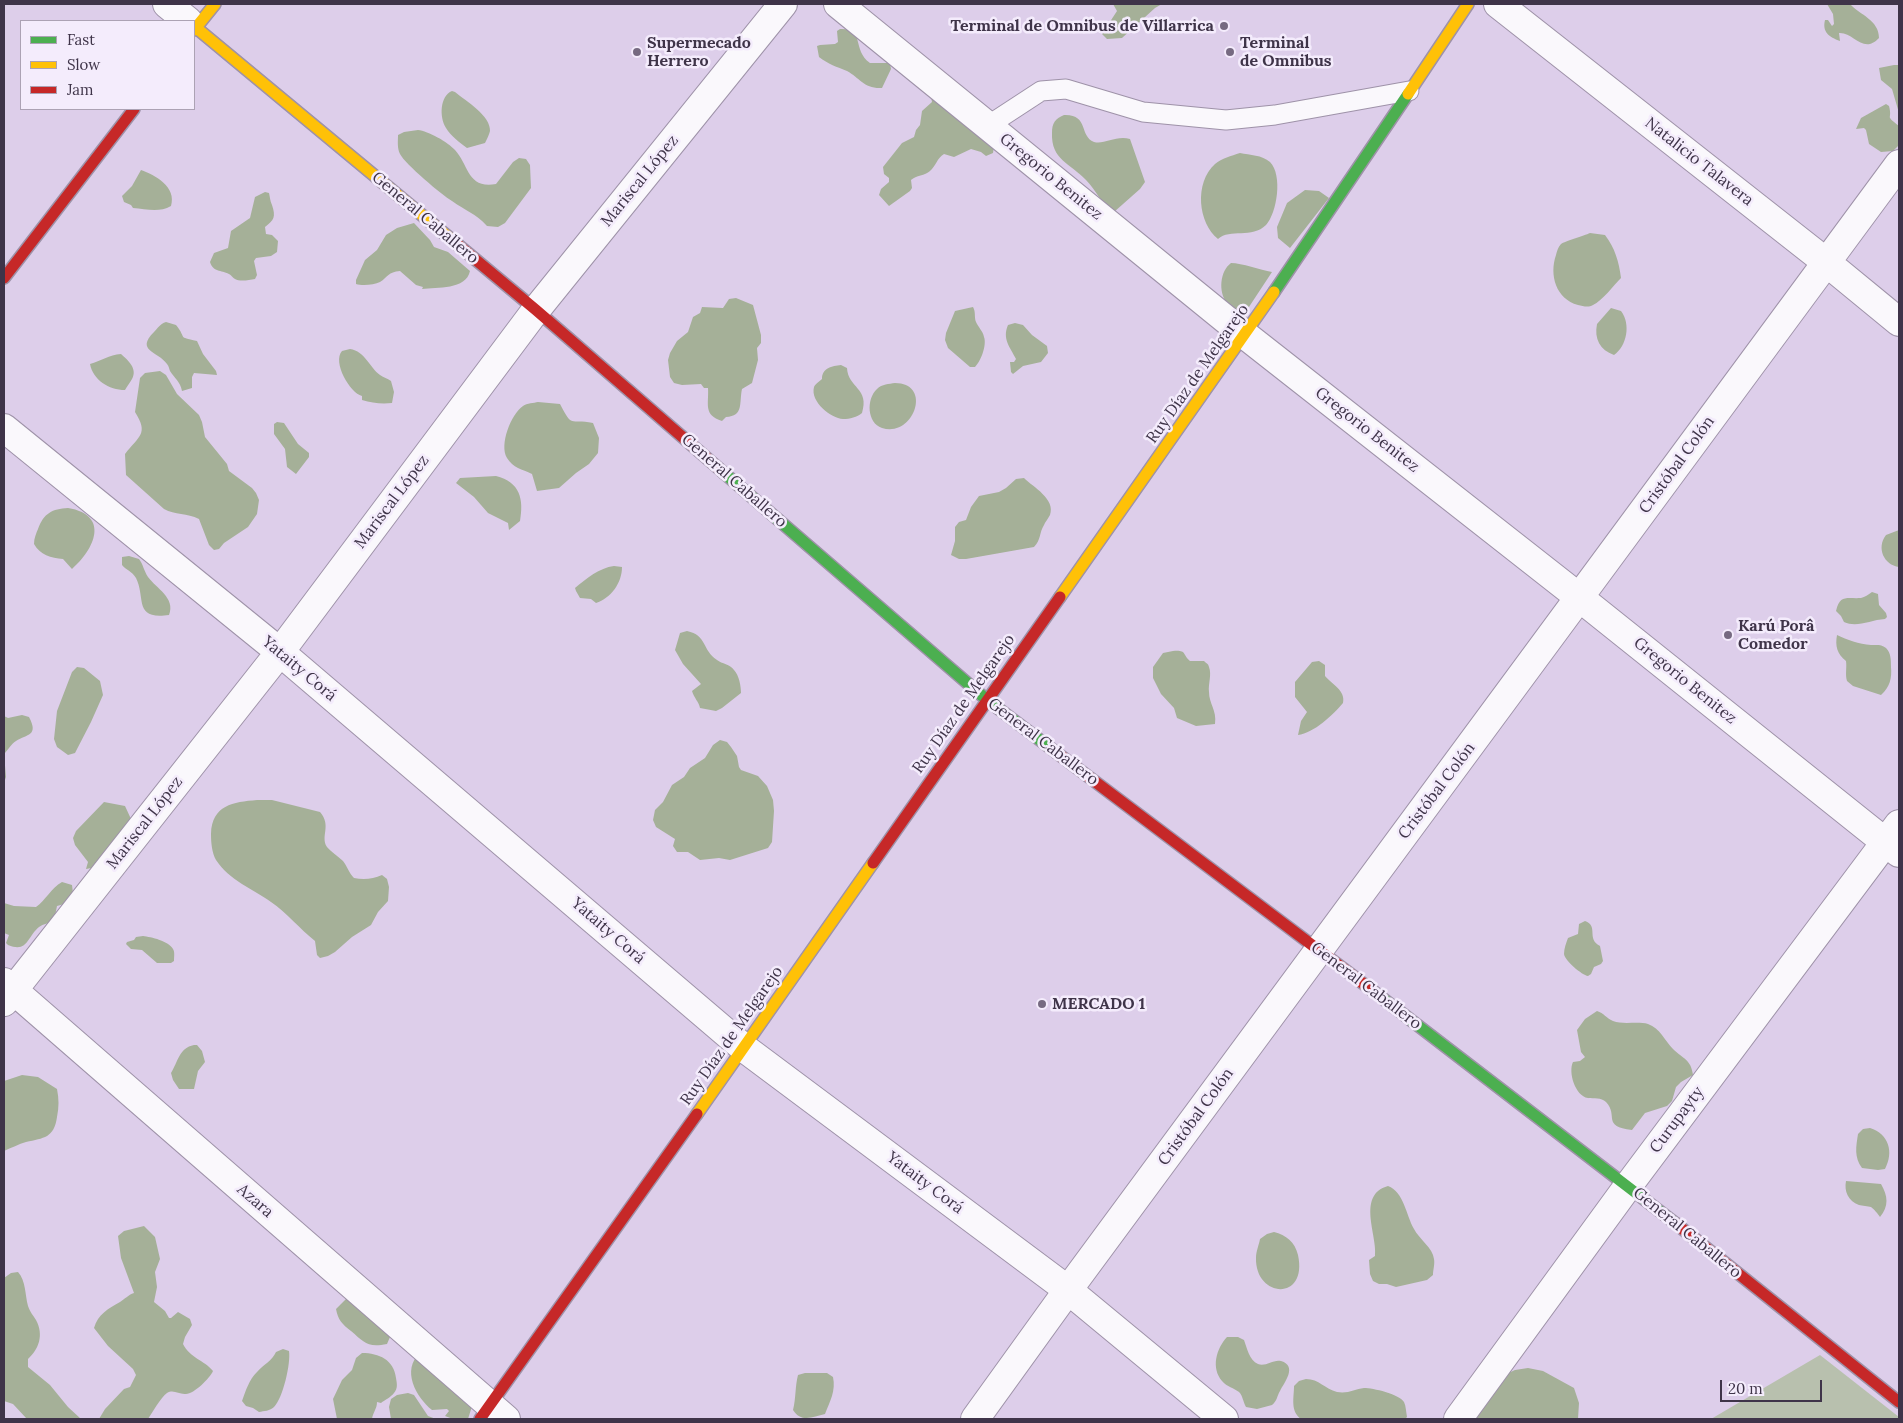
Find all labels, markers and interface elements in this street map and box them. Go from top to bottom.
place label: Terminal de Omnibus de Villarrica [950,16,1214,36]
legend [20,20,195,110]
marker: Terminal de Omnibus de Villarrica [1218,20,1230,32]
text: Fast [67,30,95,49]
place label: Supermecado Herrero [647,33,751,71]
place label: Terminal de Omnibus [1240,33,1332,71]
marker: Supermecado Herrero [631,46,643,58]
marker: Terminal de Omnibus [1224,46,1236,58]
text: Slow [67,55,100,74]
text: Jam [67,80,94,99]
street label: Natalicio Talavera [1641,114,1757,210]
street label: Gregorio Benitez [996,130,1106,224]
street label: Mariscal López [597,131,683,231]
street label: General Caballero [368,168,482,268]
street label: Ruy Díaz de Melgarejo [1143,301,1253,447]
street label: Gregorio Benitez [1311,383,1423,477]
street label: Cristóbal Colón [1635,413,1719,517]
street label: General Caballero [677,430,791,532]
street label: Mariscal López [351,451,433,553]
place label: Karú Porâ Comedor [1738,616,1814,654]
marker: Karú Porâ Comedor [1722,629,1734,641]
street label: Ruy Díaz de Melgarejo [909,631,1019,777]
street label: Yataity Corá [258,632,340,706]
street label: Gregorio Benitez [1630,634,1740,728]
street label: General Caballero [984,694,1102,790]
street label: Cristóbal Colón [1395,739,1479,843]
street label: Mariscal López [103,773,187,873]
street label: Yataity Corá [567,894,649,968]
street label: General Caballero [1307,938,1425,1034]
street label: Ruy Díaz de Melgarejo [677,963,787,1109]
place label: MERCADO 1 [1052,994,1145,1014]
marker: MERCADO 1 [1036,998,1048,1010]
street label: Cristóbal Colón [1154,1065,1238,1169]
street label: Curupayty [1646,1083,1708,1157]
street label: Yataity Corá [883,1148,967,1218]
street label: Azara [233,1180,277,1222]
street label: General Caballero [1629,1184,1745,1282]
scale bar [1723,1370,1826,1402]
text: 20 m [1728,1379,1763,1398]

